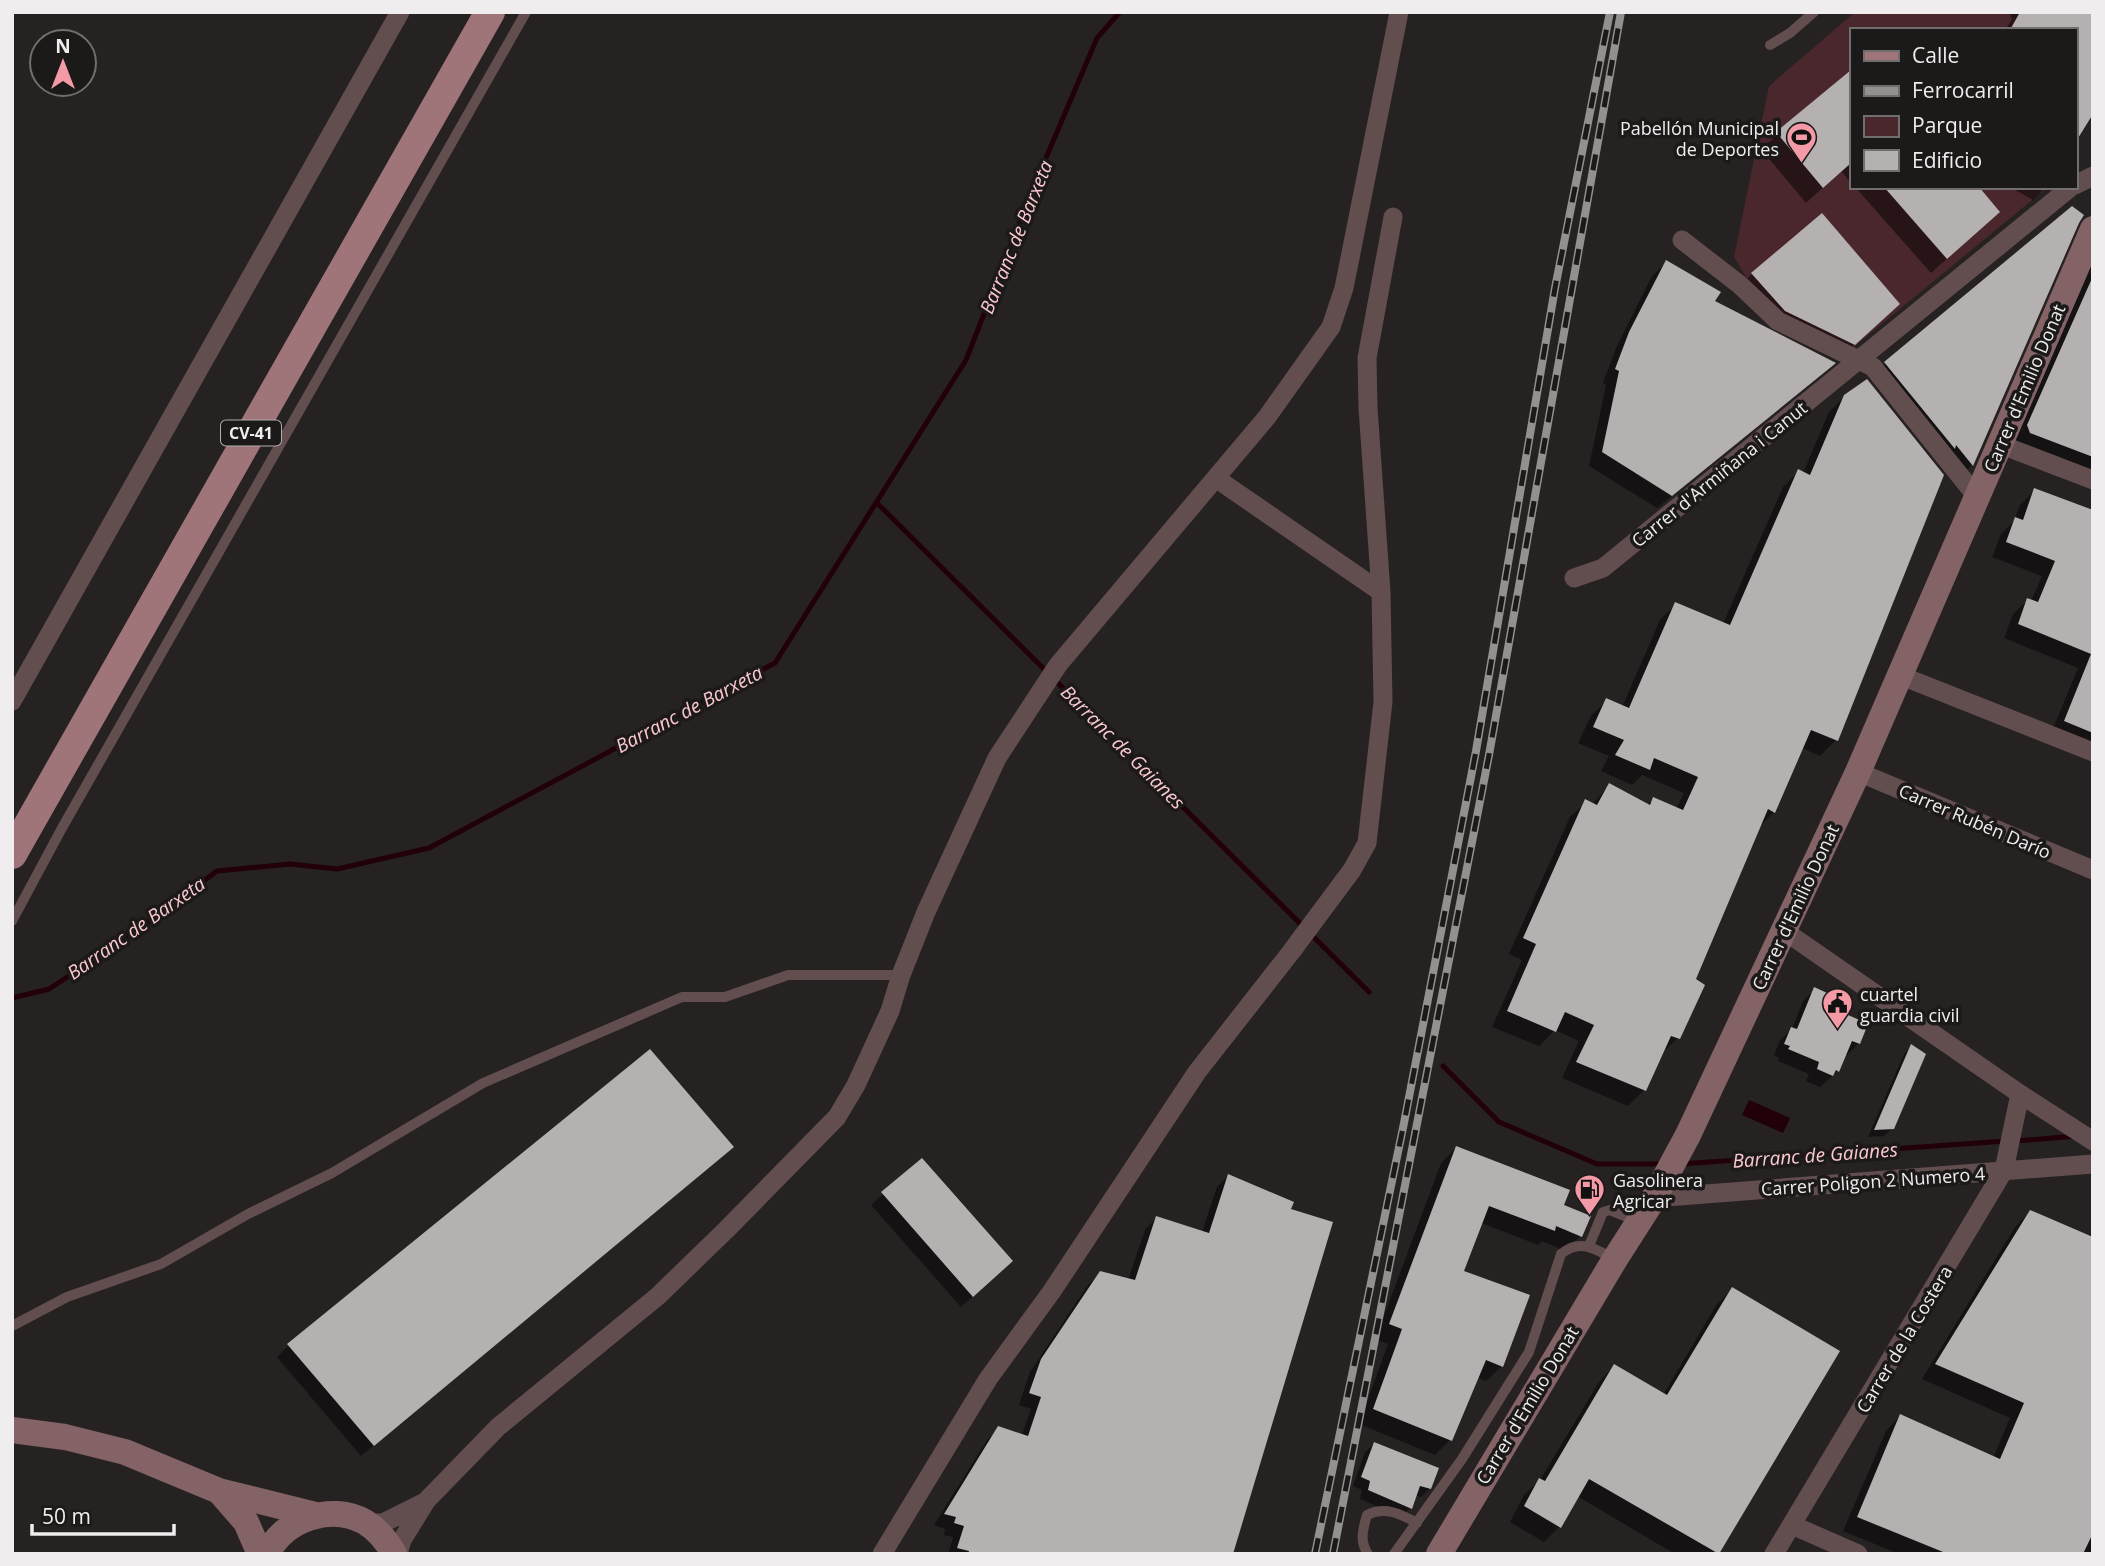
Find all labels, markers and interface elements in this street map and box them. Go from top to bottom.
north arrow [28,28,98,98]
legend [1850,28,2077,189]
text: N [55,33,71,59]
text: Calle [1912,41,1959,69]
text: Ferrocarril [1912,76,2014,104]
text: Parque [1912,111,1982,139]
place label: Pabellón Municipal de Deportes [1620,116,1779,161]
sports icon: Pabellón Municipal de Deportes [1785,121,1819,165]
text: Edificio [1912,146,1982,174]
water label: Barranc de Barxeta [973,156,1059,317]
street label: Carrer d'Emilio Donat [1978,300,2070,476]
street label: Carrer d'Armiñana i Canut [1626,396,1812,552]
road number: CV-41 [221,420,281,446]
water label: Barranc de Barxeta [611,659,767,759]
water label: Barranc de Gaianes [1055,679,1191,815]
street label: Carrer Rubén Darío [1895,778,2055,864]
street label: Carrer d'Emilio Donat [1746,820,1844,994]
water label: Barranc de Barxeta [62,870,210,985]
place label: cuartel guardia civil [1860,982,1960,1027]
public building icon: cuartel guardia civil [1820,987,1854,1031]
water label: Barranc de Gaianes [1732,1136,1898,1174]
street label: Carrer Poligon 2 Numero 4 [1760,1161,1986,1201]
place label: Gasolinera Agricar [1613,1168,1703,1213]
fuel station icon: Gasolinera Agricar [1573,1173,1607,1217]
street label: Carrer de la Costera [1850,1261,1958,1417]
street label: Carrer d'Emilio Donat [1470,1322,1584,1488]
scale bar [32,1492,173,1536]
text: 50 m [42,1502,91,1530]

